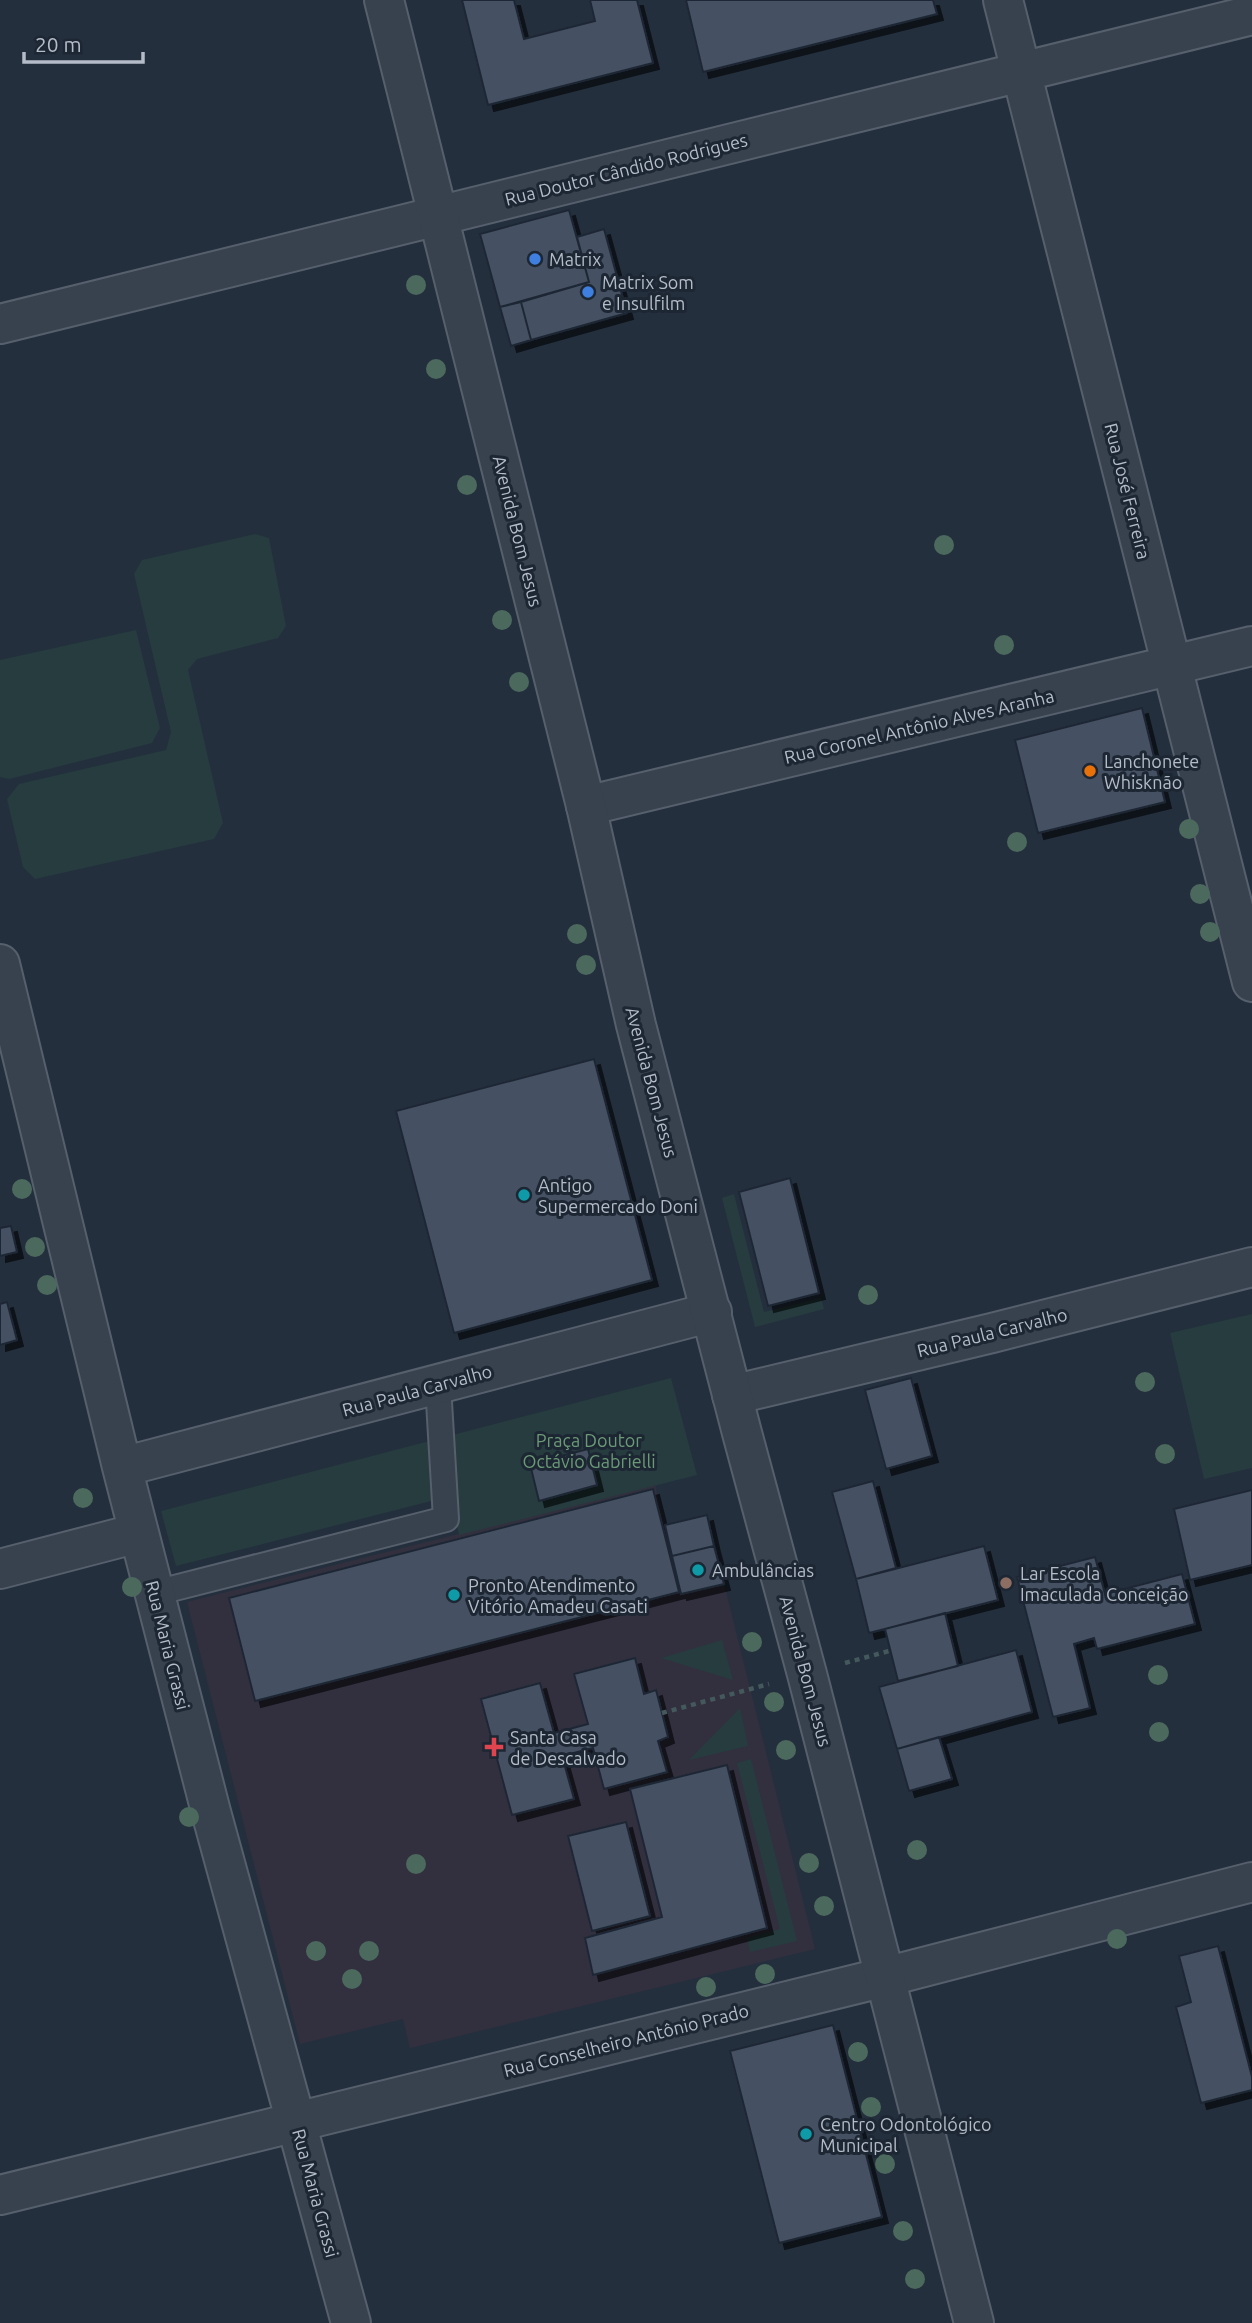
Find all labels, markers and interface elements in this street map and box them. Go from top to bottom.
scale bar [24,21,144,65]
text: 20 m [35,32,82,56]
street label: Rua Doutor Cândido Rodrigues [503,129,750,209]
place label: Matrix [549,249,601,269]
marker: Matrix [527,251,543,267]
place label: Matrix Som e Insulfilm [602,272,694,313]
marker: Matrix Som e Insulfilm [580,284,596,300]
street label: Rua José Ferreira [1101,421,1155,561]
street label: Avenida Bom Jesus [490,453,546,609]
street label: Rua Coronel Antônio Alves Aranha [782,685,1056,767]
place label: Lanchonete Whisknão [1104,751,1199,792]
marker: Lanchonete Whisknão [1082,763,1098,779]
street label: Avenida Bom Jesus [622,1005,682,1160]
place label: Antigo Supermercado Doni [538,1175,698,1216]
marker: Antigo Supermercado Doni [516,1187,532,1203]
street label: Rua Paula Carvalho [915,1304,1069,1360]
street label: Rua Paula Carvalho [340,1360,494,1420]
park label: Praça Doutor Octávio Gabrielli [522,1430,656,1471]
place label: Ambulâncias [712,1560,814,1580]
marker: Ambulâncias [690,1562,706,1578]
place label: Lar Escola Imaculada Conceição [1020,1563,1189,1604]
place label: Pronto Atendimento Vitório Amadeu Casati [468,1575,648,1616]
marker: Lar Escola Imaculada Conceição [998,1575,1014,1591]
street label: Rua Maria Grassi [142,1578,194,1712]
marker: Pronto Atendimento Vitório Amadeu Casati [446,1587,462,1603]
street label: Avenida Bom Jesus [776,1594,836,1749]
place label: Santa Casa de Descalvado [510,1727,626,1768]
marker: Santa Casa de Descalvado [484,1737,504,1757]
street label: Rua Conselheiro Antônio Prado [501,2000,751,2080]
place label: Centro Odontológico Municipal [820,2114,991,2155]
marker: Centro Odontológico Municipal [798,2126,814,2142]
street label: Rua Maria Grassi [289,2127,343,2259]

